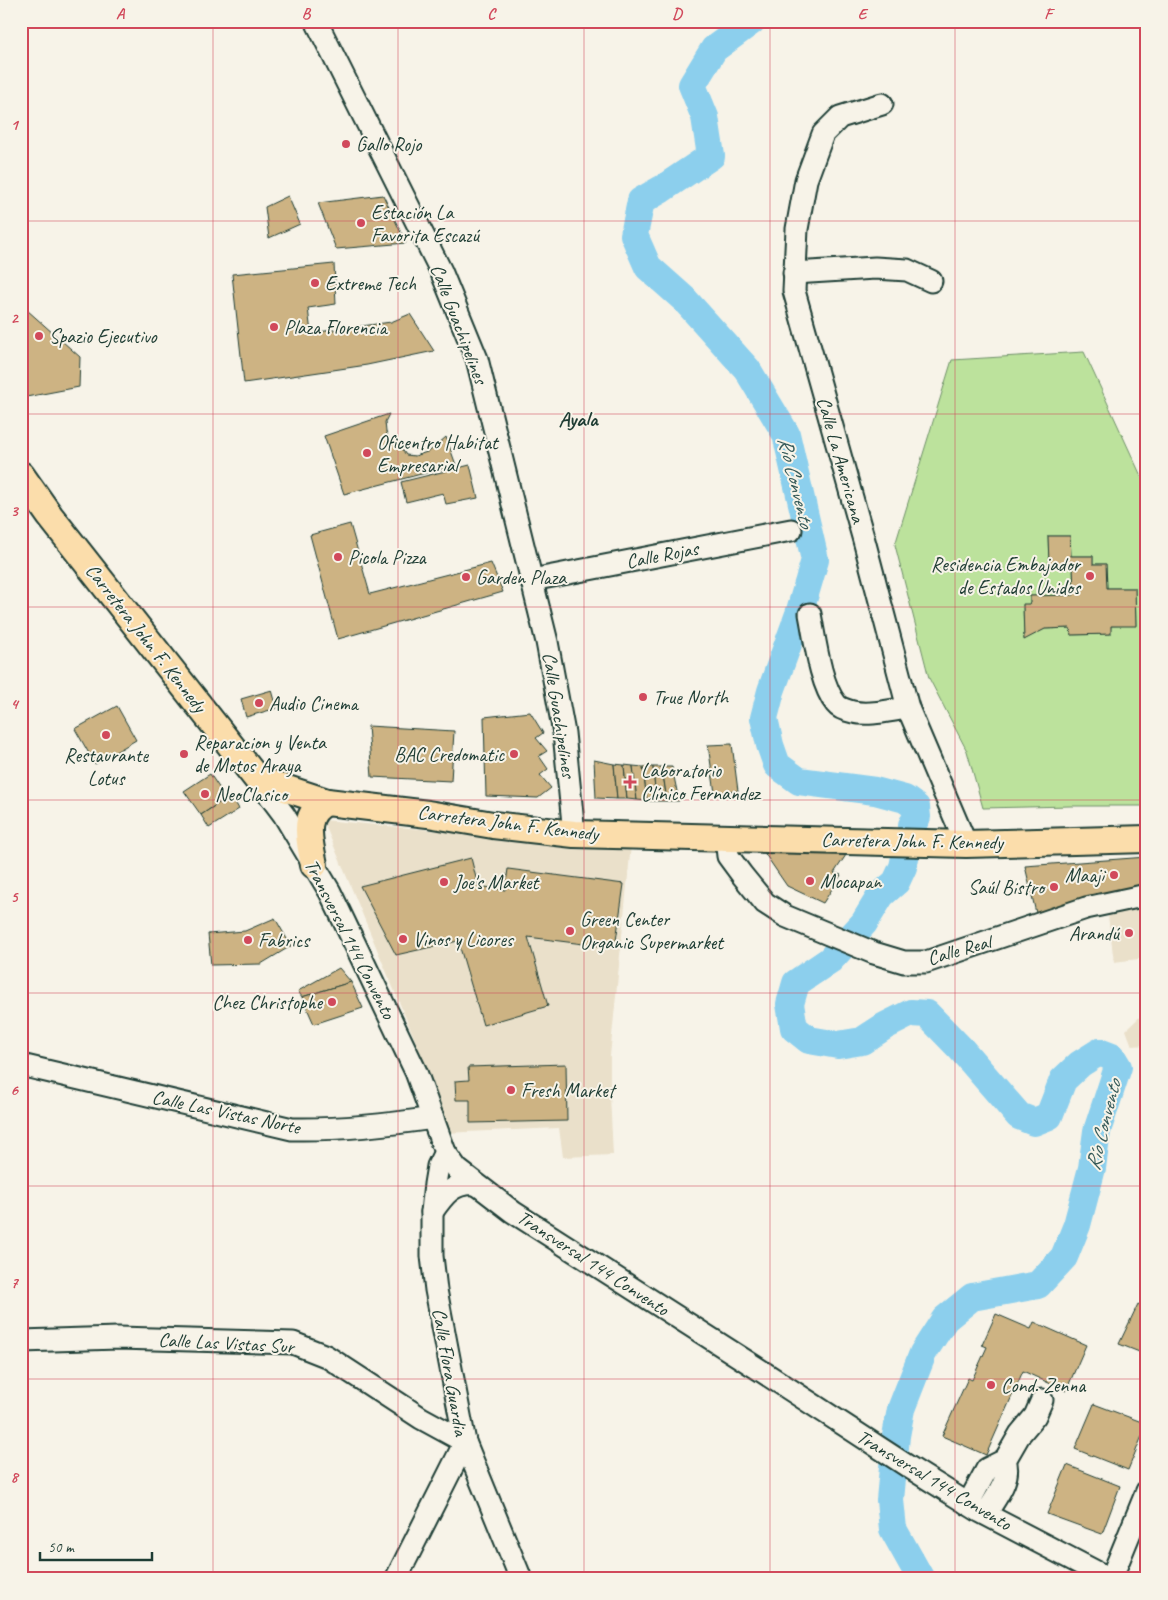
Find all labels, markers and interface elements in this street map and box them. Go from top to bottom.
text: A [116,4,126,24]
text: B [302,4,312,24]
text: C [487,4,497,24]
text: D [672,4,683,24]
text: E [858,4,869,24]
text: F [1044,4,1055,24]
text: 1 [10,115,19,135]
place label: Gallo Rojo [356,132,422,157]
marker: Gallo Rojo [340,138,352,150]
place label: Estación La Favorita Escazú [371,200,480,248]
marker: Estación La Favorita Escazú [355,217,367,229]
street label: Calle Guachipelines [425,261,494,389]
place label: Extreme Tech [325,271,417,296]
marker: Extreme Tech [309,277,321,289]
text: 2 [10,308,19,328]
place label: Plaza Florencia [284,315,388,340]
marker: Plaza Florencia [268,321,280,333]
place label: Spazio Ejecutivo [49,324,158,349]
marker: Spazio Ejecutivo [33,330,45,342]
street label: Calle La Americana [811,394,871,527]
district label: Ayala [558,406,599,432]
place label: Oficentro Habitat Empresarial [377,430,500,478]
water label: Río Convento [772,434,820,532]
marker: Oficentro Habitat Empresarial [361,447,373,459]
text: 3 [10,501,19,521]
street label: Calle Rojas [624,535,702,574]
place label: Picola Pizza [348,545,428,570]
marker: Picola Pizza [332,551,344,563]
place label: Residencia Embajador de Estados Unidos [931,552,1082,600]
street label: Carretera John F. Kennedy [80,559,213,719]
place label: Garden Plaza [476,565,567,590]
marker: Residencia Embajador de Estados Unidos [1084,570,1096,582]
marker: Garden Plaza [460,571,472,583]
street label: Calle Guachipelines [537,651,582,782]
place label: True North [653,685,730,710]
place label: Audio Cinema [269,691,360,716]
marker: True North [637,691,649,703]
text: 4 [10,694,19,714]
marker: Audio Cinema [253,697,265,709]
marker: Restaurante Lotus [100,729,112,741]
place label: Reparacion y Venta de Motos Araya [194,730,327,778]
place label: BAC Credomatic [394,742,505,767]
place label: Restaurante Lotus [64,743,149,791]
marker: Reparacion y Venta de Motos Araya [178,748,190,760]
marker: BAC Credomatic [508,748,520,760]
place label: Laboratorio Clínico Fernandez [641,758,762,806]
marker: Laboratorio Clínico Fernandez [623,775,637,789]
place label: NeoClasico [215,782,289,807]
marker: NeoClasico [199,788,211,800]
street label: Carretera John F. Kennedy [416,800,602,847]
street label: Carretera John F. Kennedy [821,827,1005,855]
street label: Transversal 144 Convento [299,855,401,1024]
place label: Maaji [1065,863,1106,888]
place label: Mocapan [820,869,882,894]
marker: Maaji [1108,869,1120,881]
place label: Joe's Market [453,870,541,895]
marker: Mocapan [804,875,816,887]
place label: Saúl Bistro [968,875,1046,900]
marker: Joe's Market [438,876,450,888]
marker: Saúl Bistro [1048,881,1060,893]
text: 5 [11,887,20,907]
place label: Green Center Organic Supermarket [580,907,725,955]
place label: Arandú [1069,921,1121,946]
marker: Green Center Organic Supermarket [564,925,576,937]
place label: Vinos y Licores [413,927,515,952]
marker: Arandú [1123,927,1135,939]
place label: Fabrics [258,928,311,953]
street label: Calle Real [924,928,997,971]
marker: Vinos y Licores [397,933,409,945]
marker: Fabrics [242,934,254,946]
place label: Chez Christophe [212,990,323,1015]
marker: Chez Christophe [326,996,338,1008]
water label: Río Convento [1079,1075,1127,1173]
place label: Fresh Market [521,1078,618,1103]
text: 6 [10,1080,19,1100]
street label: Calle Las Vistas Norte [150,1084,304,1140]
marker: Fresh Market [505,1084,517,1096]
street label: Transversal 144 Convento [512,1205,674,1322]
text: 7 [10,1273,19,1293]
street label: Calle Flora Guardia [426,1306,474,1440]
street label: Calle Las Vistas Sur [158,1327,296,1359]
place label: Cond. Zenna [1001,1373,1087,1398]
marker: Cond. Zenna [985,1379,997,1391]
street label: Transversal 144 Convento [852,1424,1017,1537]
text: 8 [10,1467,19,1487]
scale bar [40,1530,152,1562]
text: 50 m [48,1538,75,1557]

